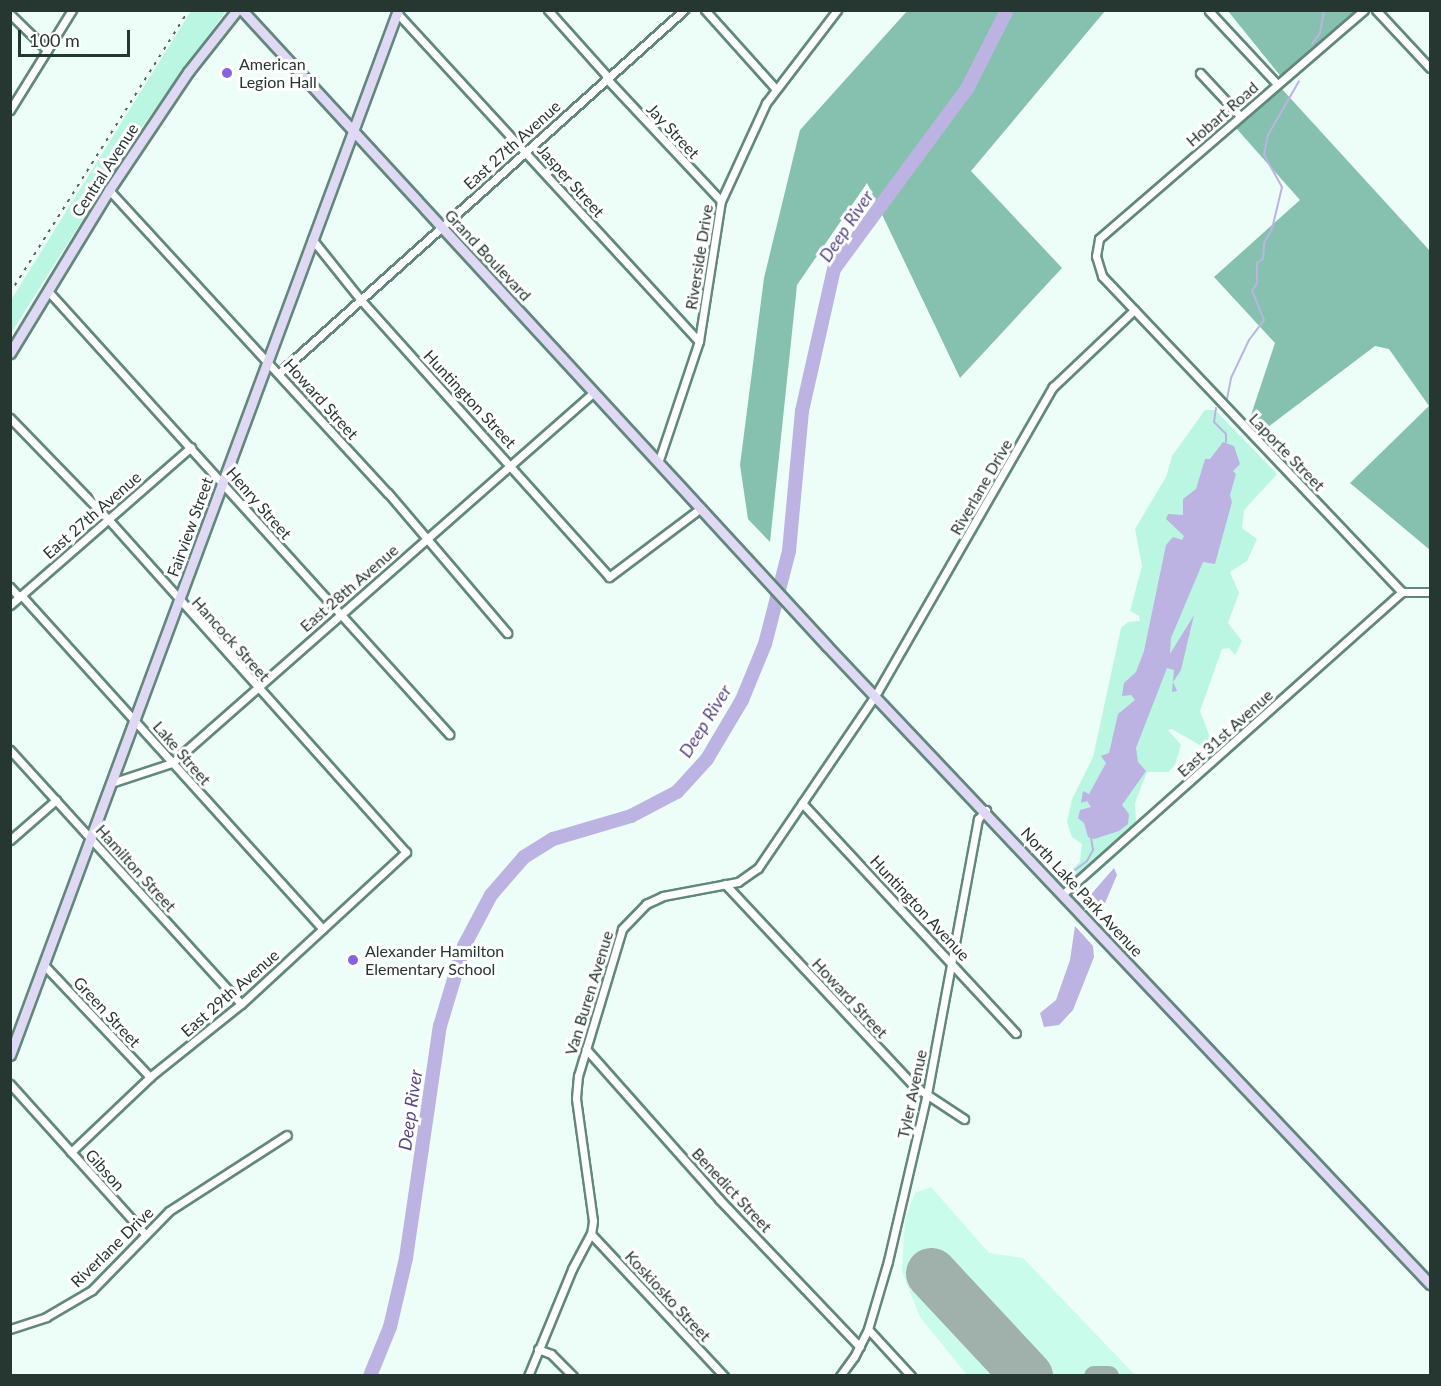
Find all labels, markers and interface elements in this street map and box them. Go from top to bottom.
scale bar [21,18,134,56]
text: 100 m [29,29,80,51]
place label: American Legion Hall [239,54,317,92]
marker: American Legion Hall [220,66,234,80]
street label: Hobart Road [1182,78,1262,150]
street label: East 27th Avenue [459,96,565,194]
street label: Jay Street [643,99,703,163]
street label: Central Avenue [68,119,142,221]
street label: Jasper Street [533,141,609,221]
water label: Deep River [814,186,878,266]
street label: Riverside Drive [681,203,717,311]
street label: Grand Boulevard [441,205,535,305]
street label: Huntington Street [420,346,520,452]
street label: Howard Street [280,355,362,443]
street label: Laporte Street [1245,409,1329,495]
street label: Riverlane Drive [946,436,1016,538]
street label: Henry Street [222,463,296,543]
street label: East 27th Avenue [39,467,145,563]
street label: Fairview Street [163,474,217,580]
street label: East 28th Avenue [296,540,402,636]
street label: Hancock Street [188,593,274,685]
water label: Deep River [674,681,736,761]
street label: East 31st Avenue [1173,685,1277,781]
street label: Lake Street [149,717,215,789]
street label: Hamilton Street [92,820,180,916]
street label: North Lake Park Avenue [1017,823,1147,961]
street label: Huntington Avenue [866,851,974,965]
street label: Van Buren Avenue [561,928,617,1058]
place label: Alexander Hamilton Elementary School [365,941,504,979]
street label: East 29th Avenue [177,945,283,1041]
marker: Alexander Hamilton Elementary School [346,953,360,967]
street label: Howard Street [808,954,892,1042]
street label: Green Street [70,973,144,1051]
street label: Tyler Avenue [893,1047,931,1141]
water label: Deep River [394,1068,426,1152]
street label: Benedict Street [688,1144,776,1236]
street label: Gibson [81,1145,129,1195]
street label: Riverlane Drive [67,1203,157,1291]
street label: Koskiosko Street [621,1247,715,1345]

